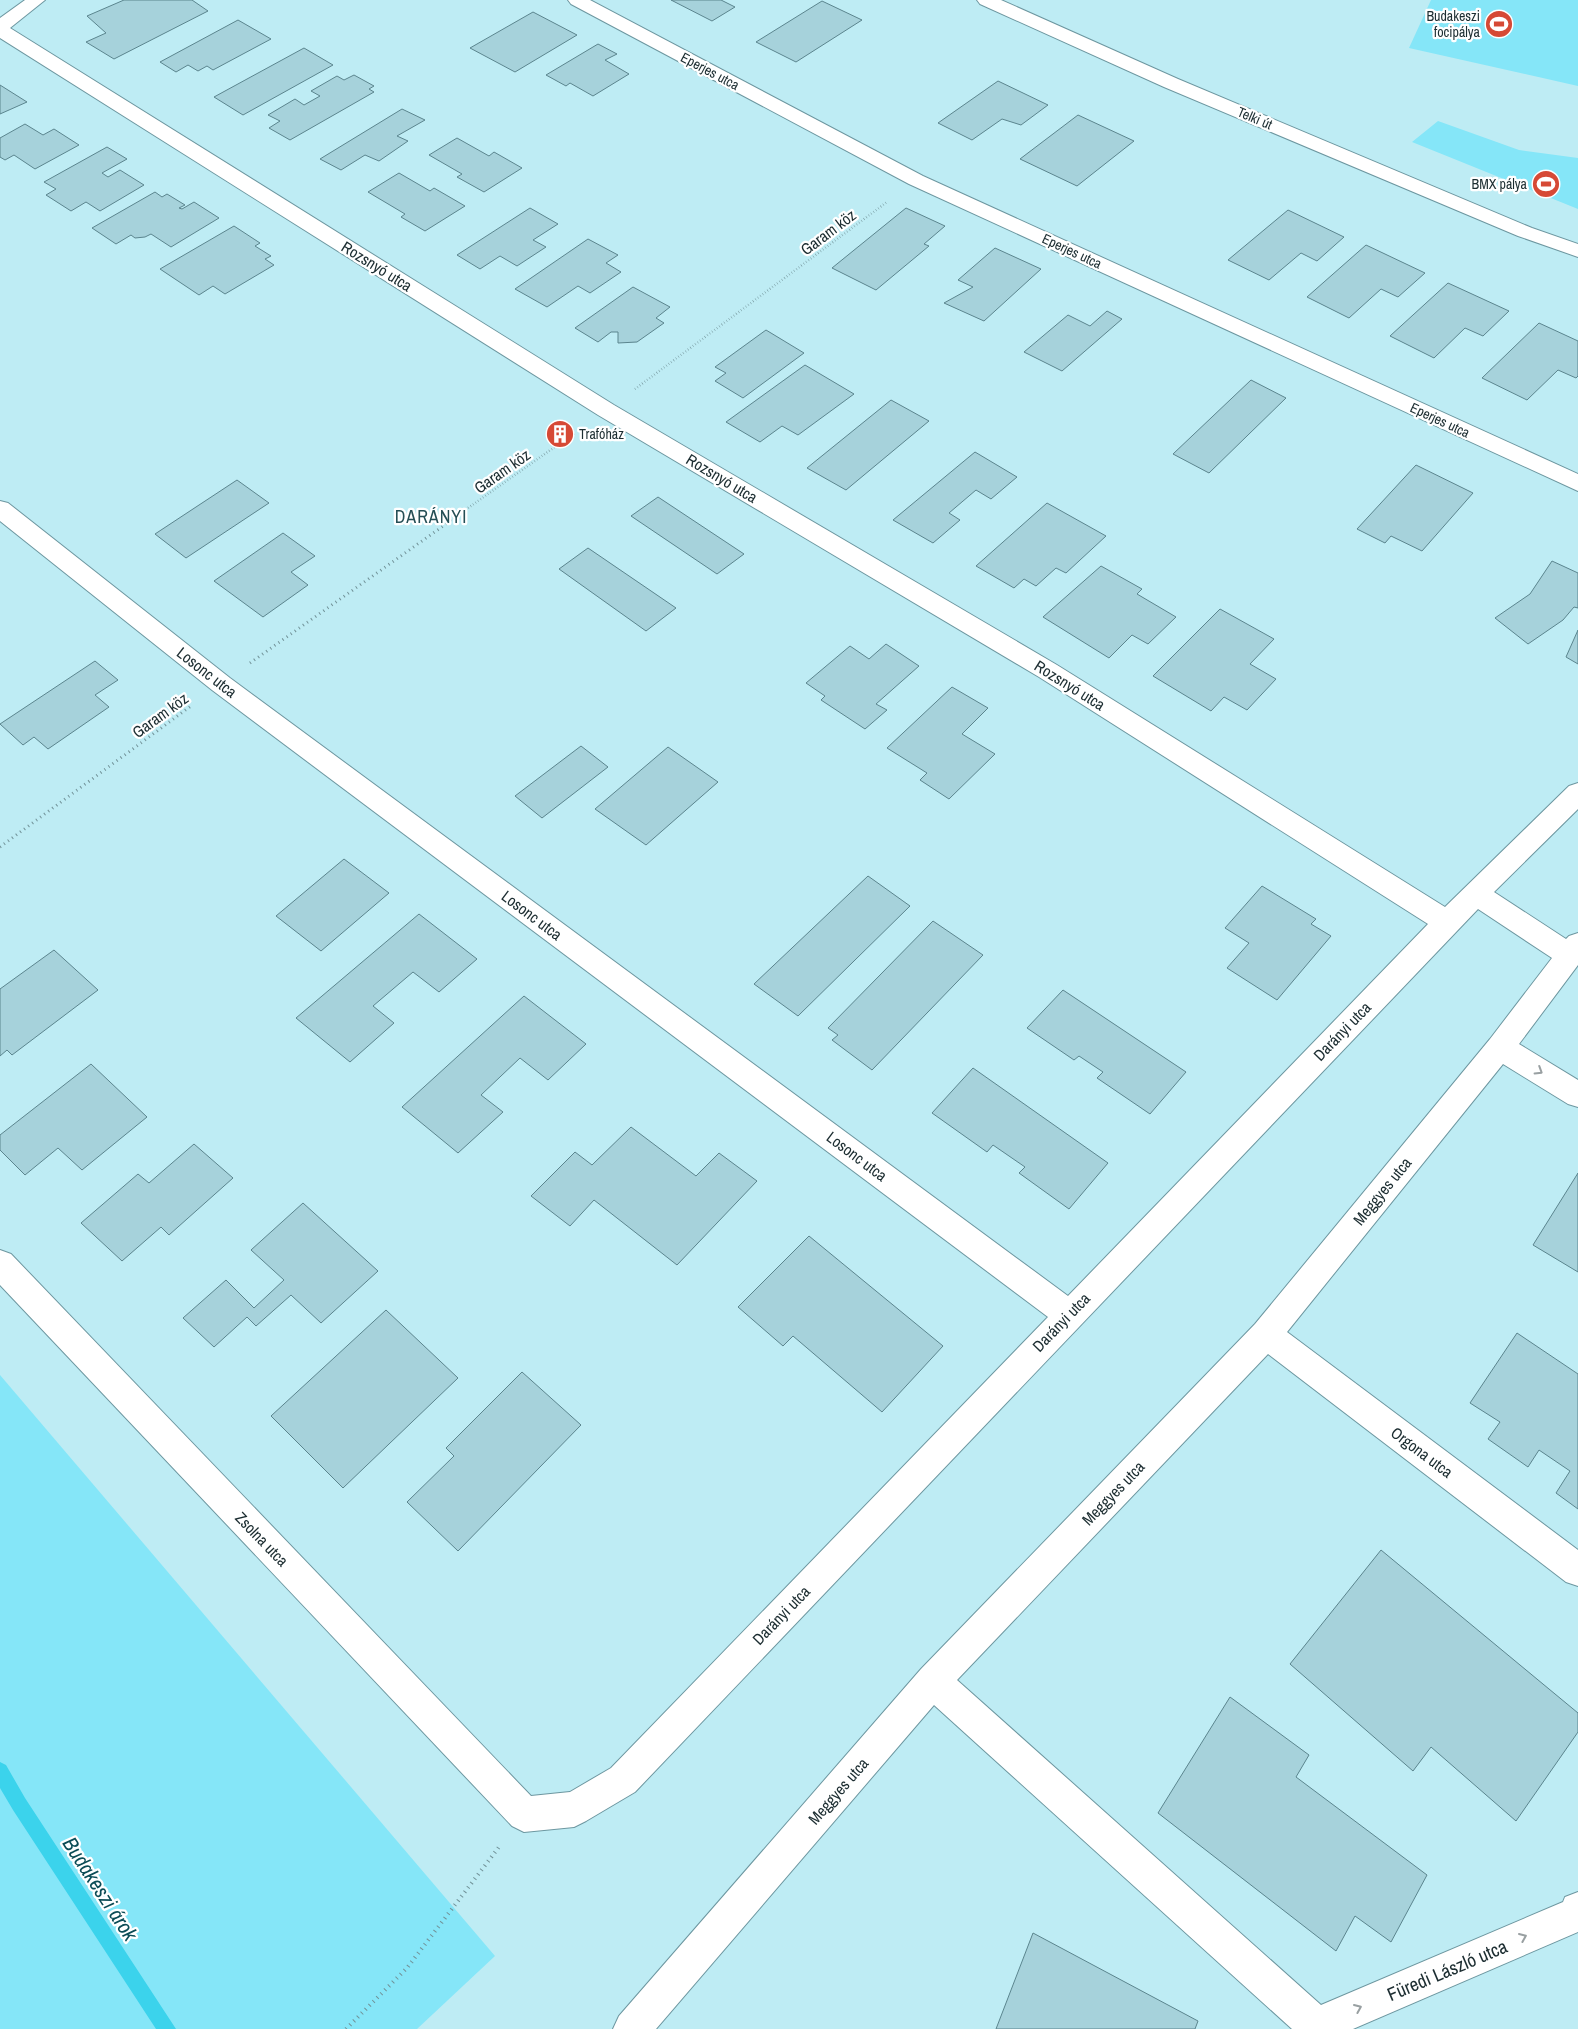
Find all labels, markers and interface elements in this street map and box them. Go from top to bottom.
place label: Budakeszi focipálya [1426,7,1481,41]
sports icon: Budakeszi focipálya [1484,9,1514,39]
street label: Eperjes utca [678,48,743,94]
street label: Telki út [1235,103,1275,133]
sports icon: BMX pálya [1531,169,1561,199]
place label: BMX pálya [1471,175,1528,193]
street label: Garam köz [796,204,861,260]
street label: Eperjes utca [1039,229,1105,273]
street label: Rozsnyó utca [337,236,417,297]
street label: Eperjes utca [1407,398,1473,442]
building icon: Trafóház [545,419,575,449]
place label: Trafóház [579,425,624,443]
street label: Garam köz [469,443,535,498]
street label: Rozsnyó utca [682,448,762,508]
district label: DARÁNYI [395,504,467,529]
street label: Losonc utca [172,642,242,703]
street label: Rozsnyó utca [1030,655,1110,716]
street label: Garam köz [128,687,193,743]
street label: Losonc utca [497,885,567,945]
street label: Darányi utca [1308,996,1376,1065]
one-way arrow [1534,1064,1543,1074]
street label: Losonc utca [822,1126,892,1186]
street label: Meggyes utca [1348,1152,1417,1230]
street label: Darányi utca [1027,1287,1095,1356]
street label: Orgona utca [1387,1421,1458,1483]
street label: Meggyes utca [1077,1455,1150,1530]
street label: Zsolna utca [231,1507,294,1572]
street label: Darányi utca [747,1580,815,1649]
street label: Meggyes utca [803,1752,874,1829]
water label: Budakeszi árok [56,1831,146,1948]
street label: Füredi László utca [1383,1933,1511,2007]
one-way arrow [1518,1933,1527,1944]
one-way arrow [1353,2003,1362,2014]

